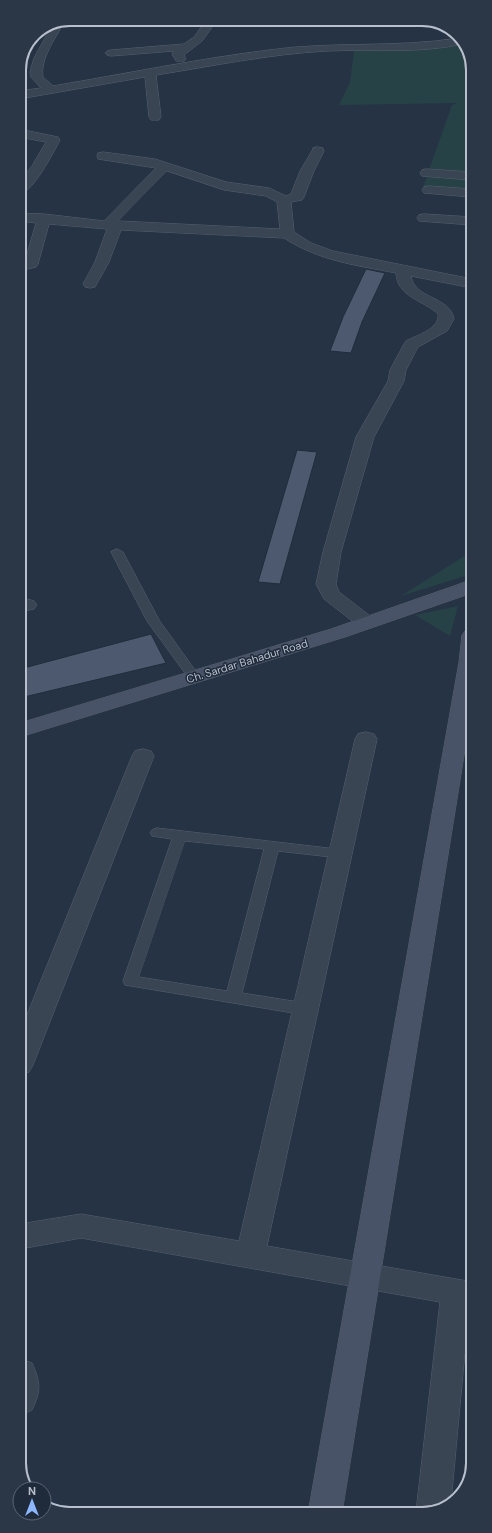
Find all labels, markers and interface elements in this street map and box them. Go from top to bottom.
street label: Ch. Sardar Bahadur Road [185,636,309,686]
north arrow [12,1481,52,1521]
text: N [28,1484,36,1498]

